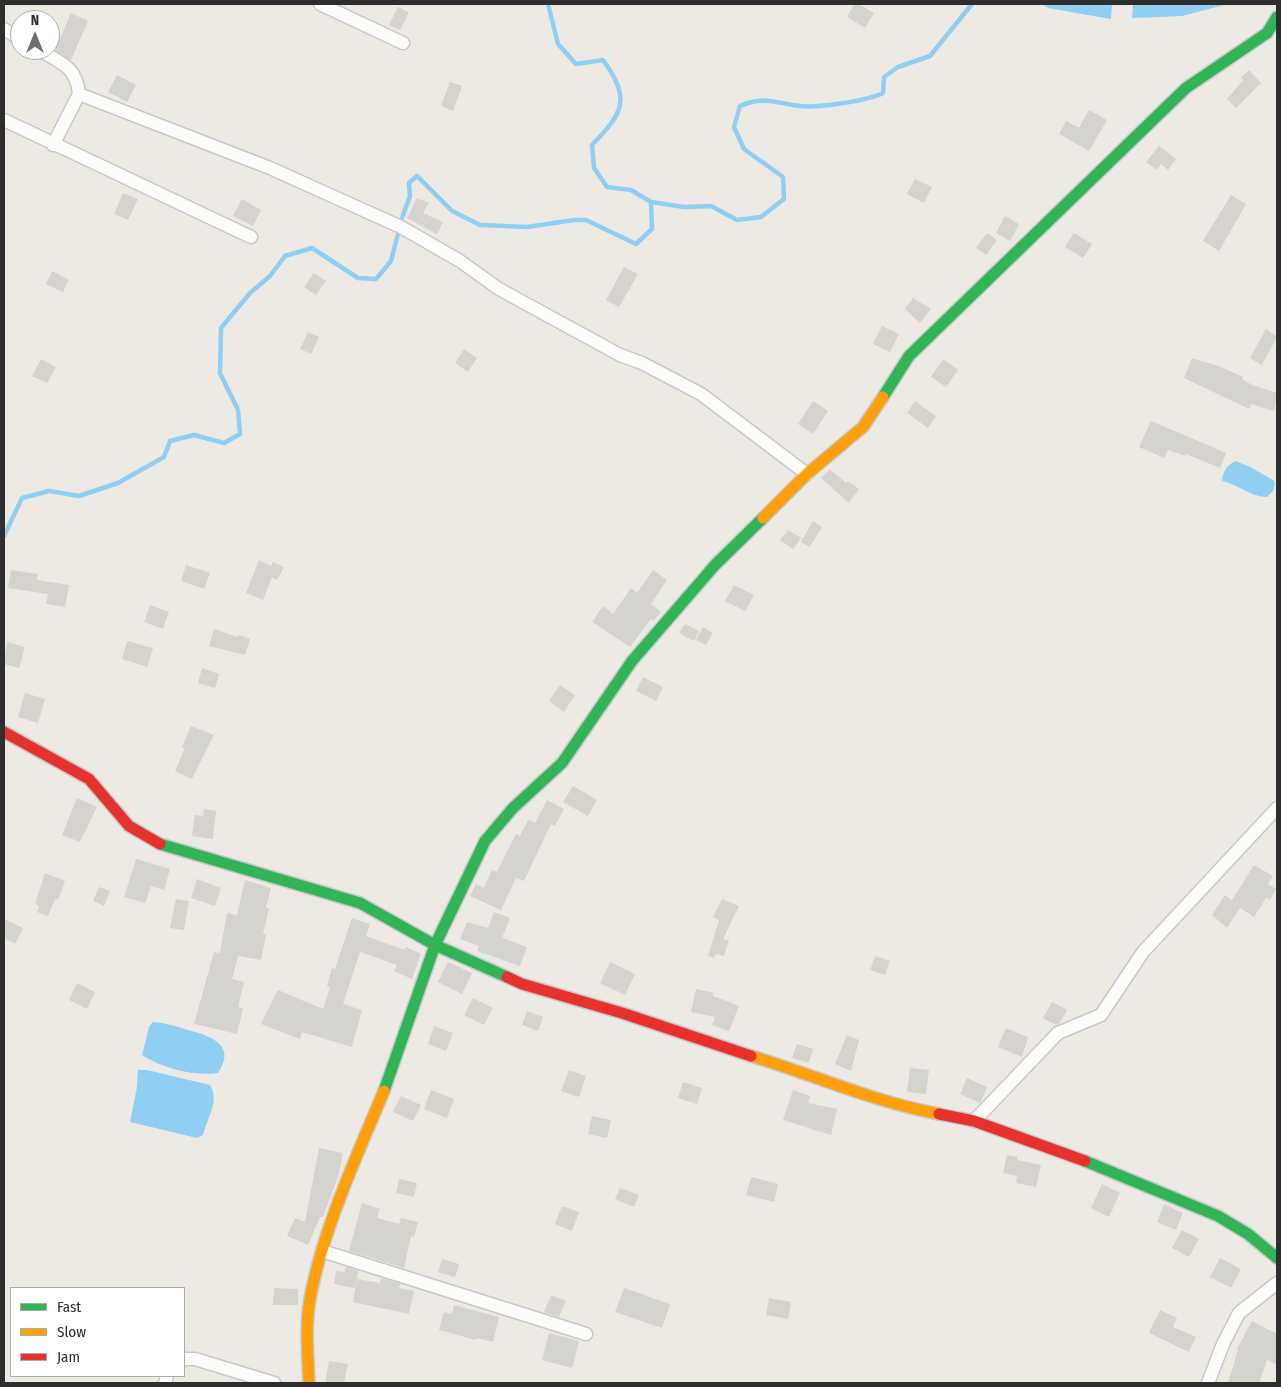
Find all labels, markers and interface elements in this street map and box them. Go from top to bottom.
north arrow [10,10,60,60]
text: N [31,12,39,29]
legend [10,1287,185,1377]
text: Fast [57,1298,81,1316]
text: Slow [57,1323,86,1341]
text: Jam [57,1348,80,1366]

